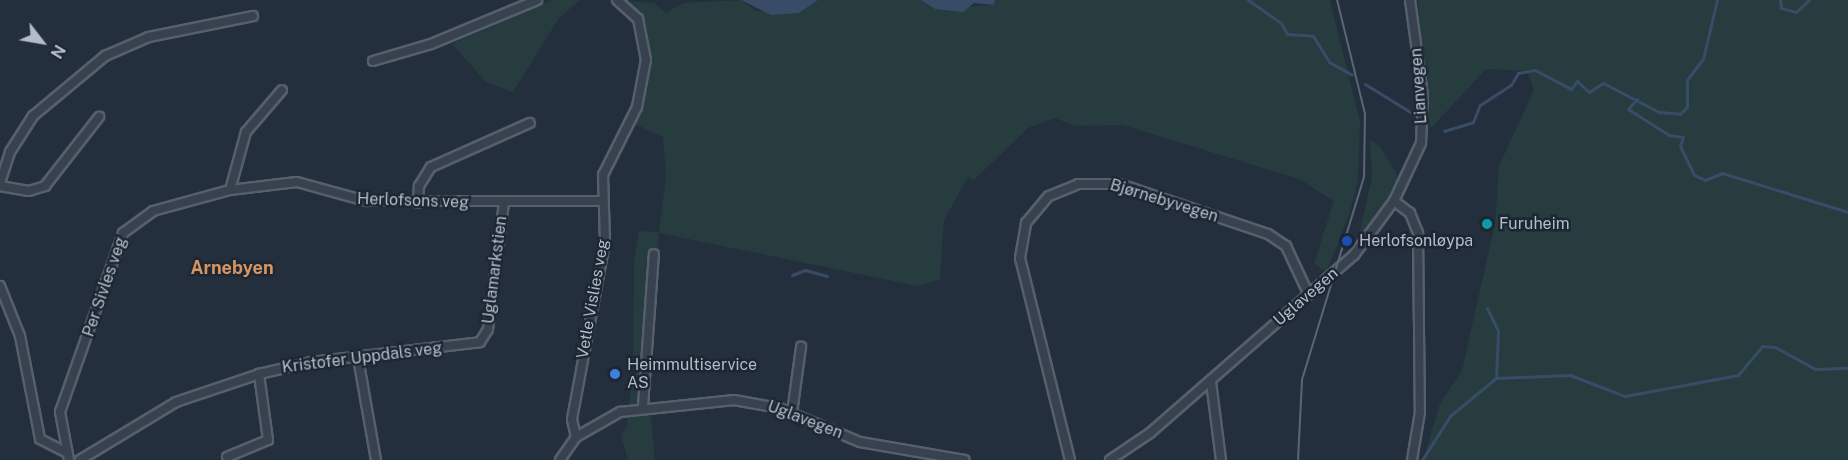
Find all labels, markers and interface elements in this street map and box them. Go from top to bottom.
north arrow [12,12,72,72]
text: N [46,41,69,62]
street label: Lianvegen [1407,47,1431,125]
street label: Bjørnebyvegen [1108,175,1220,227]
street label: Herlofsons veg [357,189,469,213]
place label: Furuheim [1499,214,1570,234]
street label: Uglamarkstien [479,215,511,325]
marker: Furuheim [1480,217,1494,231]
place label: Herlofsonløypa [1359,231,1473,251]
marker: Herlofsonløypa [1340,234,1354,248]
street label: Per Sivles veg [79,235,131,339]
street label: Vetle Vislies veg [573,237,613,361]
district label: Arnebyen [190,257,274,279]
street label: Uglavegen [1270,264,1342,330]
street label: Kristofer Uppdals veg [281,339,443,377]
place label: Heimmultiservice AS [627,355,757,393]
marker: Heimmultiservice AS [608,367,622,381]
street label: Uglavegen [765,397,845,443]

